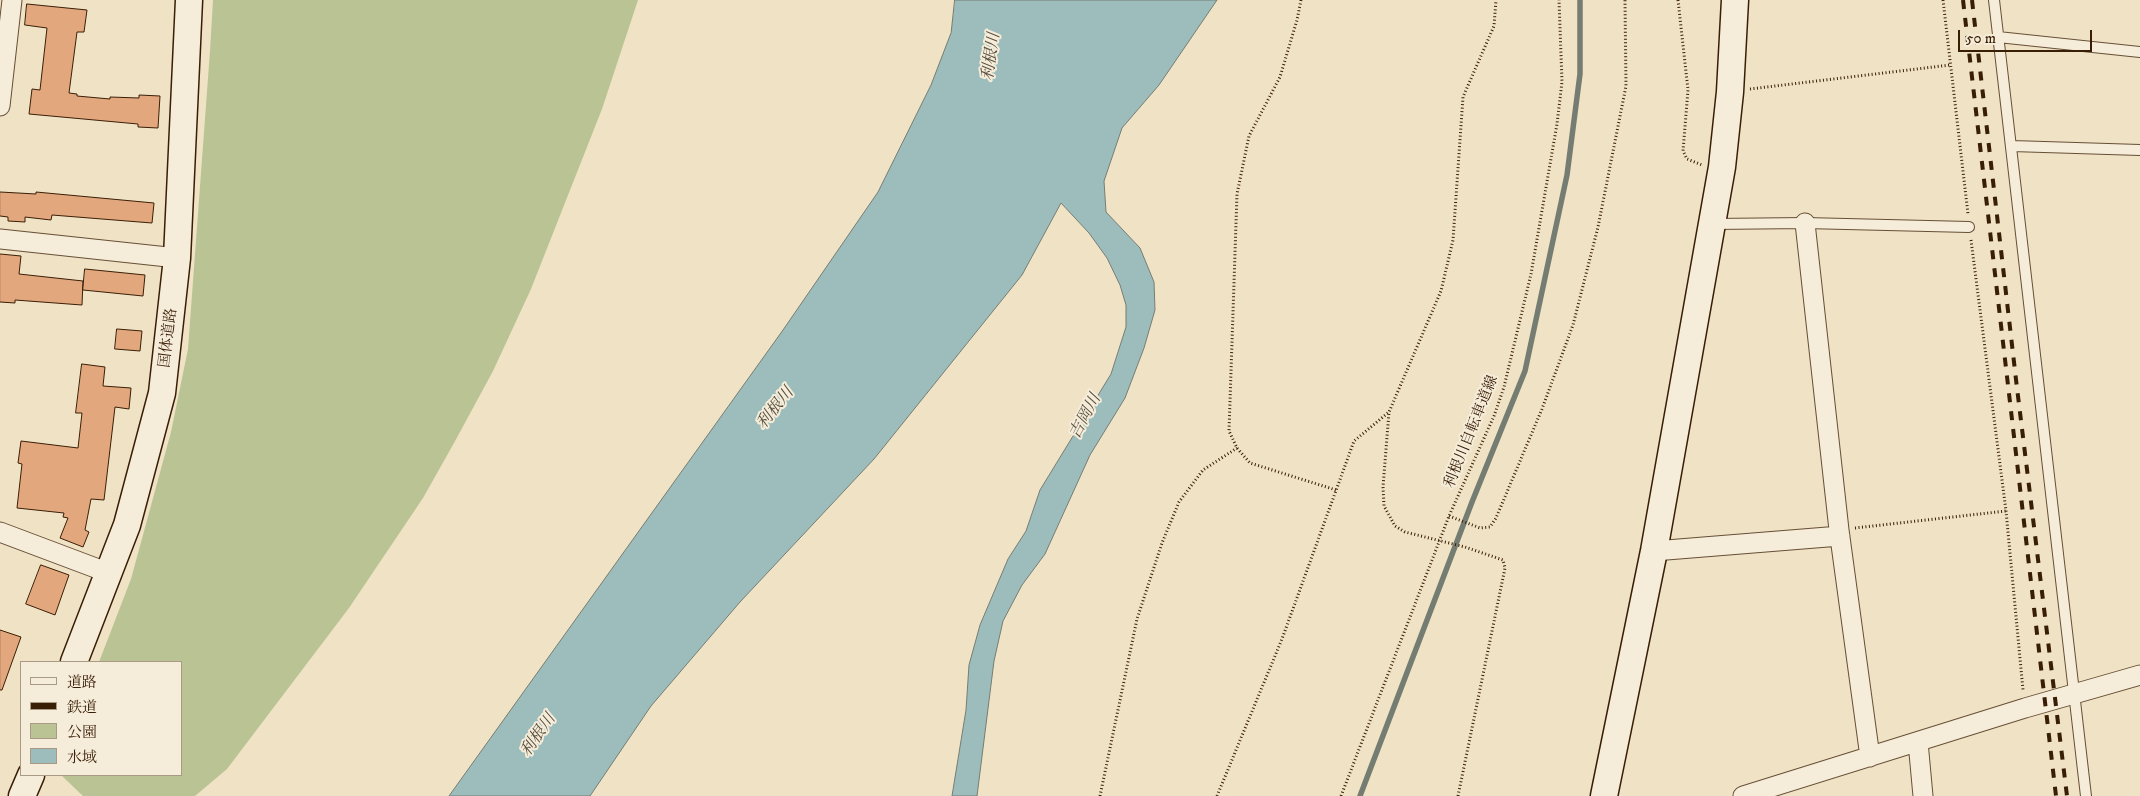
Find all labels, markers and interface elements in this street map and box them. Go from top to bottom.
scale bar [1960,20,2094,52]
text: 50 m [1966,29,1996,48]
water label: 利根川 [979,32,1005,82]
street label: 国体道路 [156,307,182,369]
street label: 利根川自転車道線 [1441,373,1503,491]
water label: 利根川 [753,384,799,434]
water label: 吉岡川 [1066,391,1106,443]
legend [20,661,182,776]
text: 道路 [67,673,97,692]
text: 鉄道 [67,698,97,717]
water label: 利根川 [517,711,561,761]
text: 公園 [67,723,97,742]
text: 水域 [67,748,97,767]

